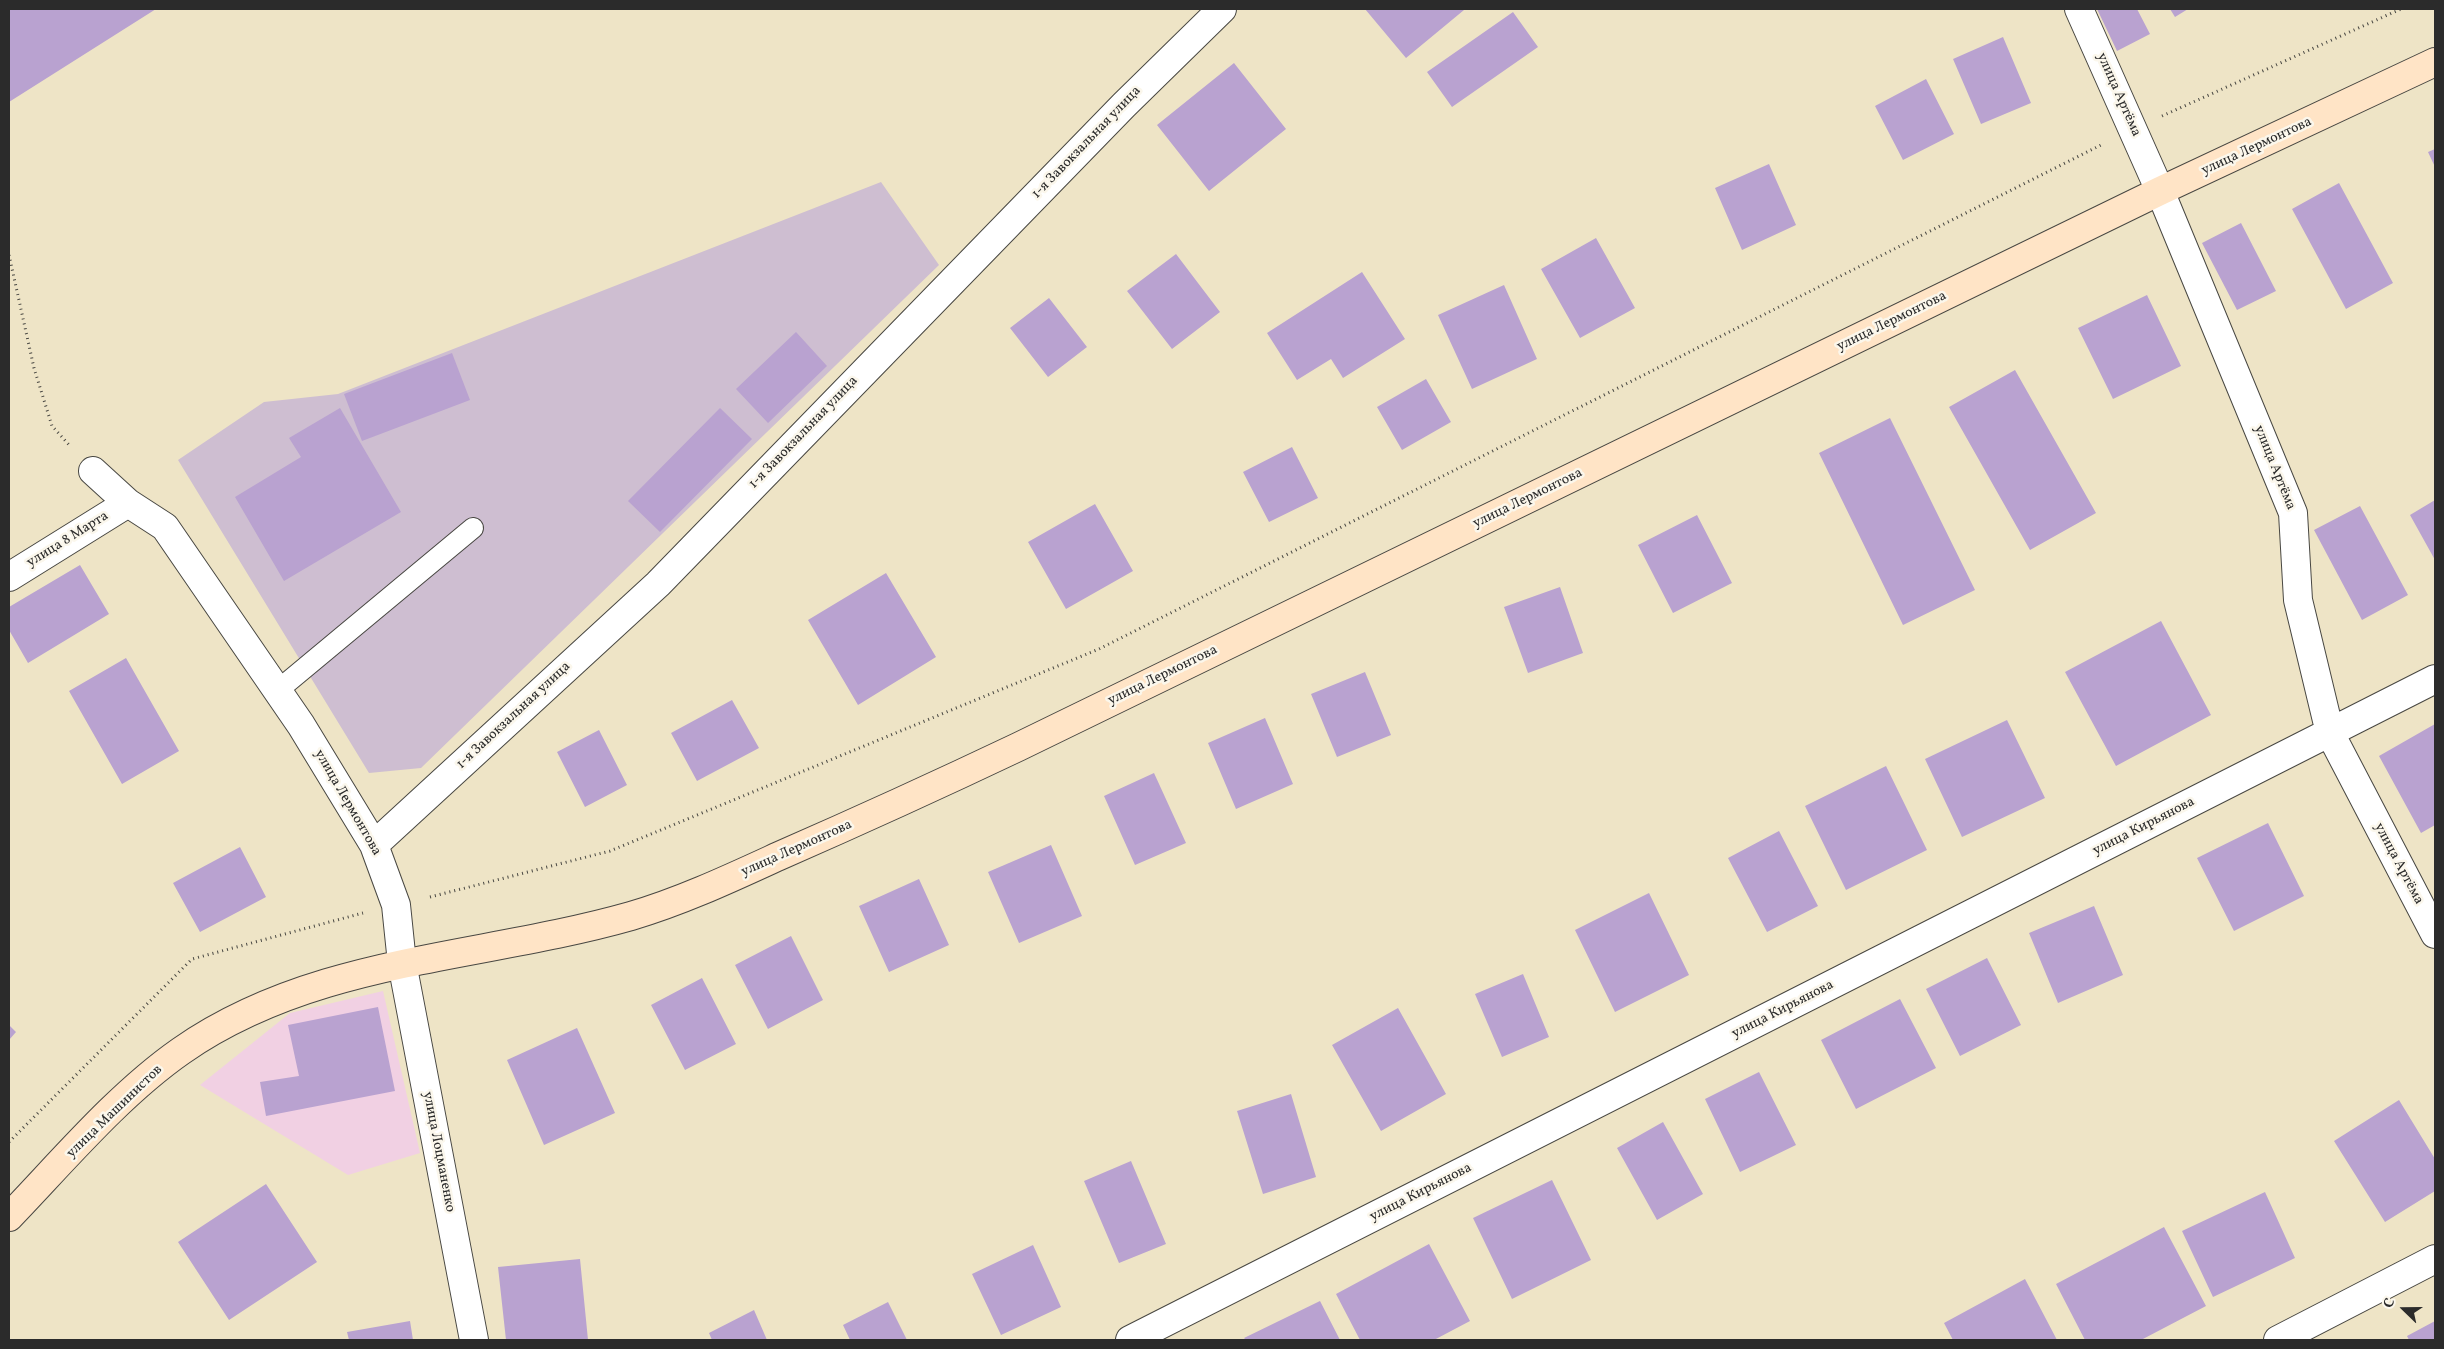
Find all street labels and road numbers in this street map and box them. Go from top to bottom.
street label: улица Артёма [2092,51,2144,139]
street label: 1-я Завокзальная улица [1029,83,1145,203]
street label: улица Лермонтова [2199,114,2315,180]
street label: улица Лермонтова [1835,288,1949,356]
street label: 1-я Завокзальная улица [746,373,862,493]
street label: улица Артёма [2249,423,2299,513]
street label: улица Лермонтова [1471,465,1585,533]
street label: улица 8 Марта [24,508,112,572]
street label: улица Лермонтова [1106,642,1220,710]
street label: 1-я Завокзальная улица [453,659,575,773]
street label: улица Лермонтова [310,747,384,859]
street label: улица Кирьянова [2090,794,2198,860]
street label: улица Лермонтова [739,817,855,881]
street label: улица Артёма [2370,820,2426,908]
street label: улица Кирьянова [1729,977,1837,1043]
street label: улица Машинистов [64,1062,166,1162]
street label: улица Лоцманенко [418,1090,458,1214]
street label: улица Кирьянова [1367,1160,1475,1226]

